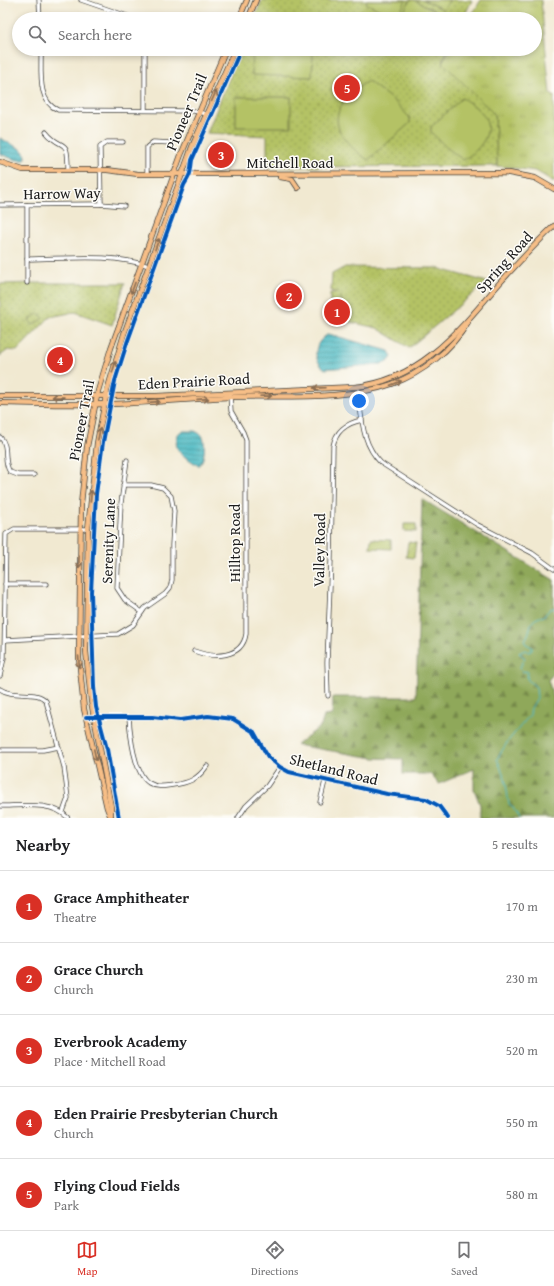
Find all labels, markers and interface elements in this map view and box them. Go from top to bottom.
search box [12,12,542,56]
icon: search [26,23,48,45]
text: Search here [58,24,132,45]
street label: Pioneer Trail [160,70,212,154]
pin: 5 [334,73,360,103]
one-way arrow [210,91,218,103]
pin: 3 [208,140,234,170]
street label: Mitchell Road [247,152,333,173]
street label: Harrow Way [23,182,101,204]
street label: Spring Road [471,227,537,297]
one-way arrow [153,238,161,250]
pin: 2 [276,281,302,311]
one-way arrow [128,282,136,294]
pin: 1 [324,297,350,327]
pin: 4 [47,345,73,375]
one-way arrow [111,360,118,373]
street label: Eden Prairie Road [138,368,250,394]
street label: Pioneer Trail [63,378,99,462]
one-way arrow [390,378,402,386]
one-way arrow [313,384,326,392]
your location [349,391,369,411]
one-way arrow [259,392,272,400]
one-way arrow [52,393,65,401]
one-way arrow [196,395,209,402]
one-way arrow [147,399,160,406]
one-way arrow [95,428,103,441]
one-way arrow [87,490,94,503]
street label: Serenity Lane [96,498,120,584]
street label: Hilltop Road [224,504,245,582]
street label: Valley Road [308,513,330,587]
one-way arrow [75,555,83,568]
one-way arrow [76,655,83,668]
street label: Shetland Road [288,748,380,790]
one-way arrow [91,749,99,762]
text: Nearby [16,832,70,857]
text: 5 results [492,835,538,854]
text: Grace Amphitheater [54,887,189,908]
text: 1 [26,897,32,916]
text: 170 m [506,897,538,916]
text: Theatre [54,908,97,927]
text: Grace Church [54,959,143,980]
text: 2 [26,969,32,988]
text: 230 m [506,969,538,988]
text: Church [54,980,93,999]
text: Everbrook Academy [54,1031,187,1052]
text: 3 [26,1041,32,1060]
text: 520 m [506,1041,538,1060]
text: Place · Mitchell Road [54,1052,166,1071]
text: Eden Prairie Presbyterian Church [54,1103,278,1124]
text: 4 [26,1113,32,1132]
text: 550 m [506,1113,538,1132]
text: Church [54,1124,93,1143]
text: Flying Cloud Fields [54,1175,180,1196]
text: 5 [26,1185,32,1204]
text: 580 m [506,1185,538,1204]
text: Park [54,1196,79,1215]
tab: Map [76,1239,98,1279]
tab: Directions [251,1239,298,1279]
tab: Saved [451,1239,478,1279]

